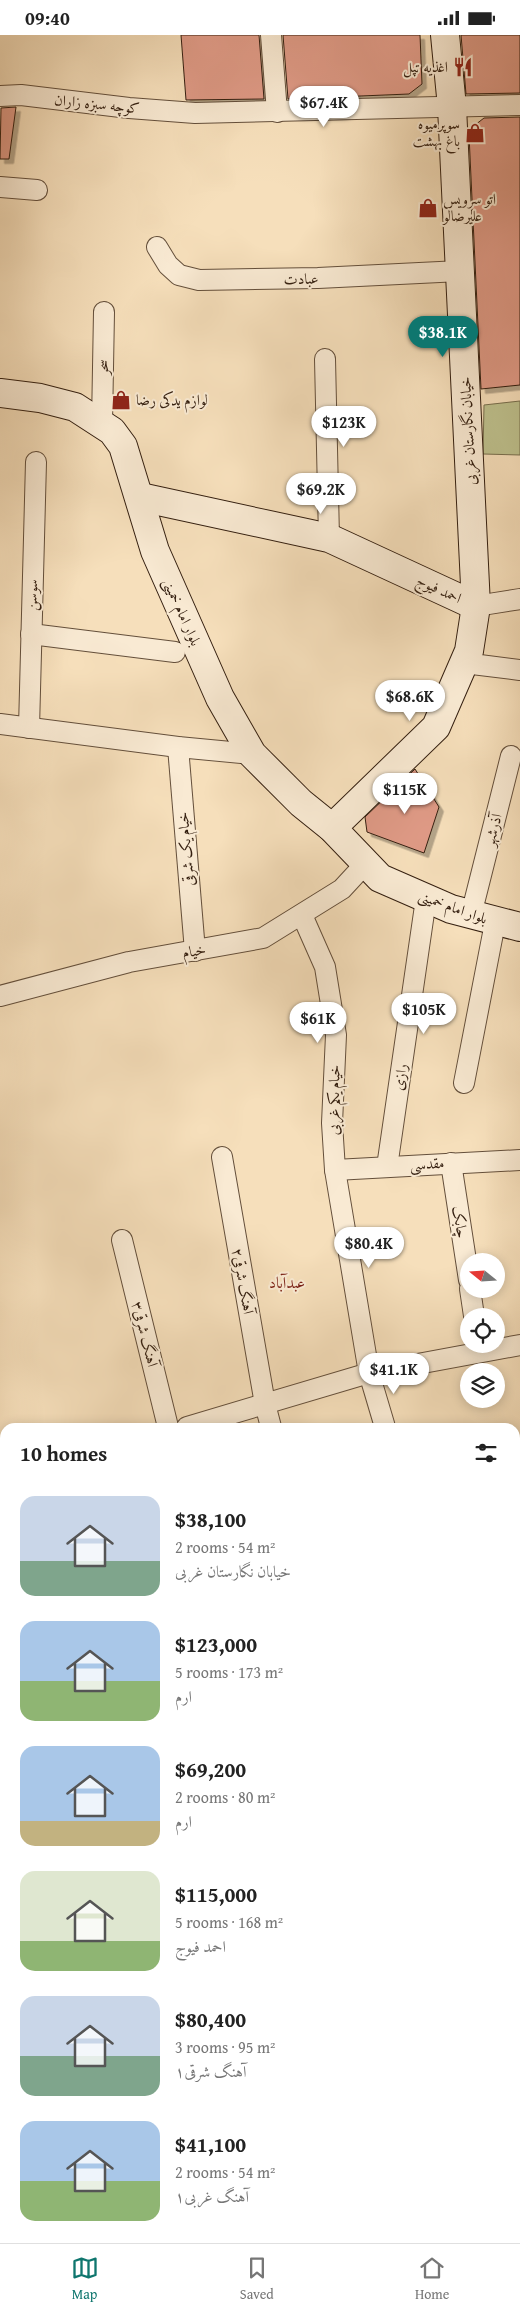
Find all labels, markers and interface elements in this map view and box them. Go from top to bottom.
text: 09:40 [25,4,70,32]
place label: اغذیه تپل [403,56,448,78]
restaurant icon: اغذیه تپل [452,56,474,78]
pin: $67.4K [283,86,365,128]
street label: کوچه سبزه زاران [53,89,141,119]
text: $67.4K [300,90,348,114]
place label: سوپرمیوه باغ بهشت [413,113,460,154]
shop icon: سوپرمیوه باغ بهشت [464,122,486,144]
place label: اتو سرویس علیرضالو [441,188,496,226]
shop icon: اتو سرویس علیرضالو [417,197,439,219]
street label: عبادت [283,267,319,290]
pin: $38.1K [402,315,484,358]
text: $38.1K [419,320,467,344]
street label: سحر [92,359,113,377]
street label: خیابان نگارستان غربی [454,376,482,486]
shop icon: لوازم یدکی رضا [110,389,132,411]
place label: لوازم یدکی رضا [136,389,208,413]
pin: $123K [309,405,379,448]
text: $123K [322,410,366,434]
pin: $69.2K [280,473,362,515]
text: $69.2K [297,477,345,501]
street label: احمد فیوج [412,569,465,611]
street label: بلوار امام خمینی [155,575,207,650]
street label: سوسن [20,579,43,611]
pin: $68.6K [369,679,451,722]
text: $68.6K [386,684,434,708]
pin: $115K [370,773,440,815]
text: $115K [383,777,427,801]
street label: آذرشهر [478,810,507,850]
street label: خیام یک شرقی [172,811,202,887]
street label: بلوار امام خمینی [415,884,491,932]
street label: خیام [181,938,208,966]
pin: $105K [389,993,459,1035]
text: $105K [402,997,446,1021]
pin: $61K [288,1001,348,1044]
text: $61K [301,1006,335,1030]
street label: رازی [387,1062,412,1092]
street label: خیام یکم غربی [322,1065,349,1135]
street label: مقدسی [409,1152,445,1176]
street label: چابک [447,1204,473,1240]
pin: $80.4K [328,1227,410,1269]
text: $80.4K [345,1231,393,1255]
street label: آهنگ شرقی۲ [227,1246,260,1317]
north arrow [460,1253,505,1297]
map controls [460,1253,505,1408]
district label: عبدآباد [269,1270,305,1294]
street label: آهنگ شرقی۳ [127,1299,164,1371]
button: locate [460,1308,505,1353]
pin: $41.1K [353,1353,435,1395]
text: $41.1K [370,1357,418,1381]
button: layers [460,1363,505,1408]
text: 10 homes [20,1438,107,1469]
icon: filters [472,1439,500,1467]
text: $38,100 [175,1504,246,1535]
icon: home [60,1516,120,1576]
text: 2 rooms · 54 m² [175,1535,275,1559]
text: خیابان نگارستان غربی [175,1559,291,1583]
text: $123,000 [175,1629,257,1660]
icon: home [60,1641,120,1701]
text: 5 rooms · 173 m² [175,1660,283,1684]
text: ارم [175,1684,192,1708]
text: $69,200 [175,1754,246,1785]
icon: home [60,1766,120,1826]
text: 2 rooms · 80 m² [175,1785,275,1809]
text: ارم [175,1809,192,1833]
text: $115,000 [175,1879,257,1910]
icon: home [60,1891,120,1951]
text: 5 rooms · 168 m² [175,1910,283,1934]
text: احمد فیوج [175,1934,226,1958]
text: $80,400 [175,2004,246,2035]
icon: home [60,2016,120,2076]
text: 3 rooms · 95 m² [175,2035,275,2059]
text: آهنگ شرقی۱ [175,2059,246,2083]
text: $41,100 [175,2129,246,2160]
icon: home [60,2141,120,2201]
text: 2 rooms · 54 m² [175,2160,275,2184]
text: آهنگ غربی۱ [175,2184,249,2208]
tab: Map [71,2254,99,2304]
tab: Saved [240,2254,274,2304]
tab: Home [415,2254,449,2304]

